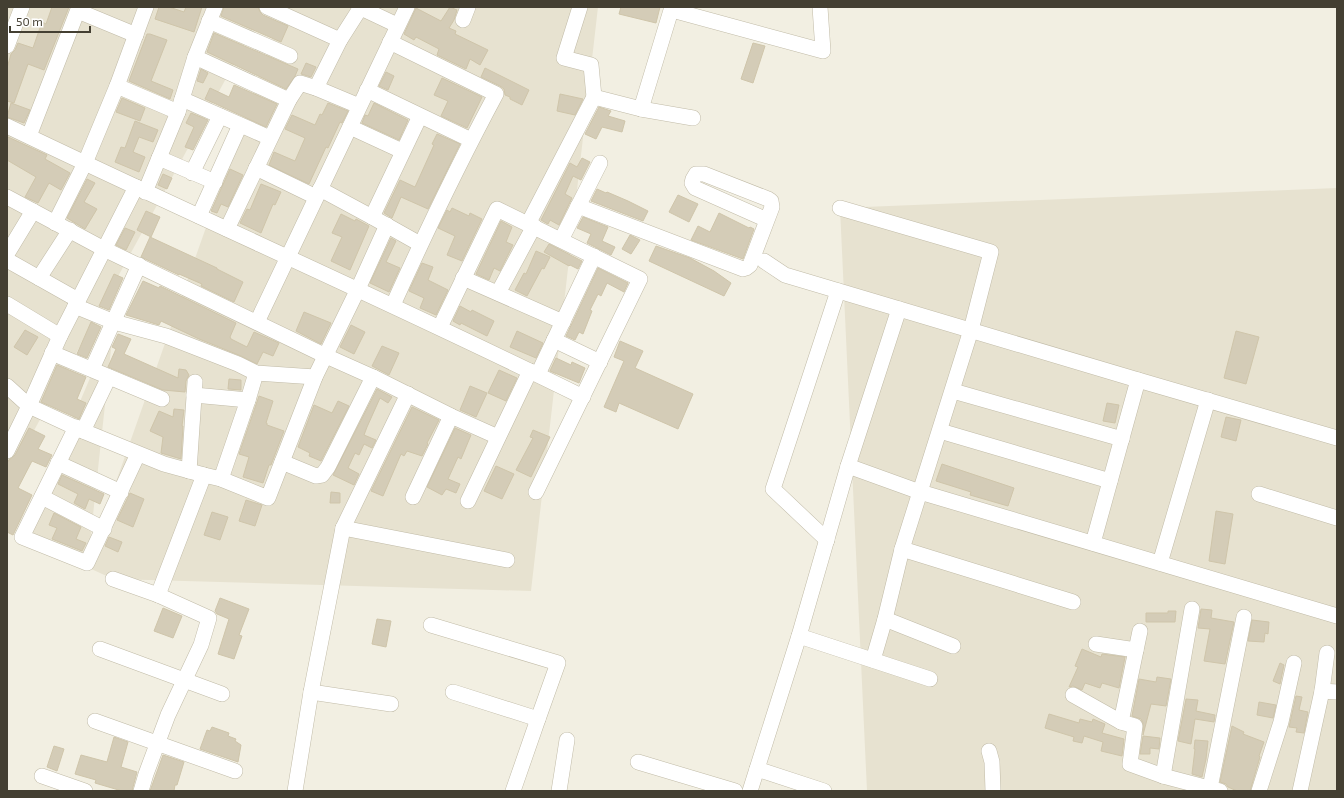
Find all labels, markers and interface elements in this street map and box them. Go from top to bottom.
scale bar [10,8,90,34]
text: 50 m [16,14,43,28]

